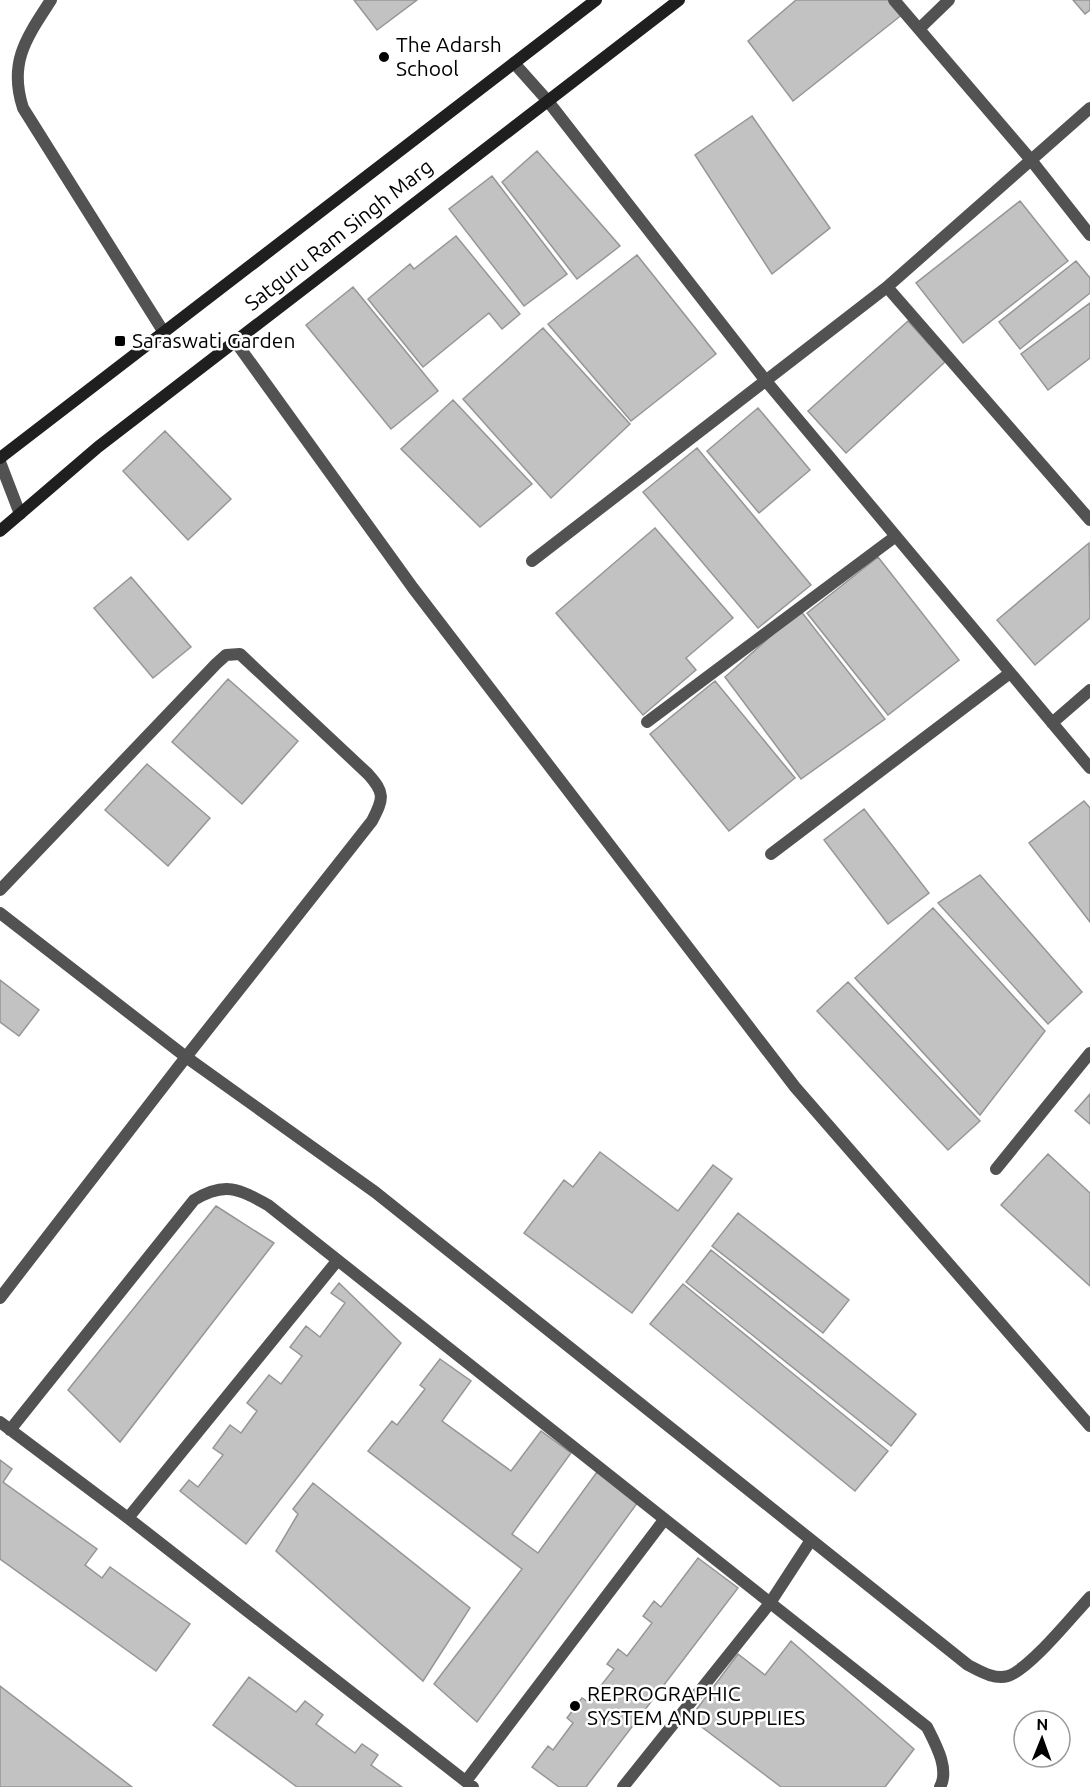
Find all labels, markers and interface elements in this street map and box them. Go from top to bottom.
place label: The Adarsh School [396,32,502,80]
marker: The Adarsh School [377,50,391,64]
street label: Satguru Ram Singh Marg [240,153,437,315]
place label: Saraswati Garden [132,328,295,352]
marker: Saraswati Garden [113,334,127,348]
place label: REPROGRAPHIC SYSTEM AND SUPPLIES [587,1681,805,1729]
marker: REPROGRAPHIC SYSTEM AND SUPPLIES [568,1699,582,1713]
north arrow [1012,1709,1072,1769]
text: N [1036,1715,1048,1733]

